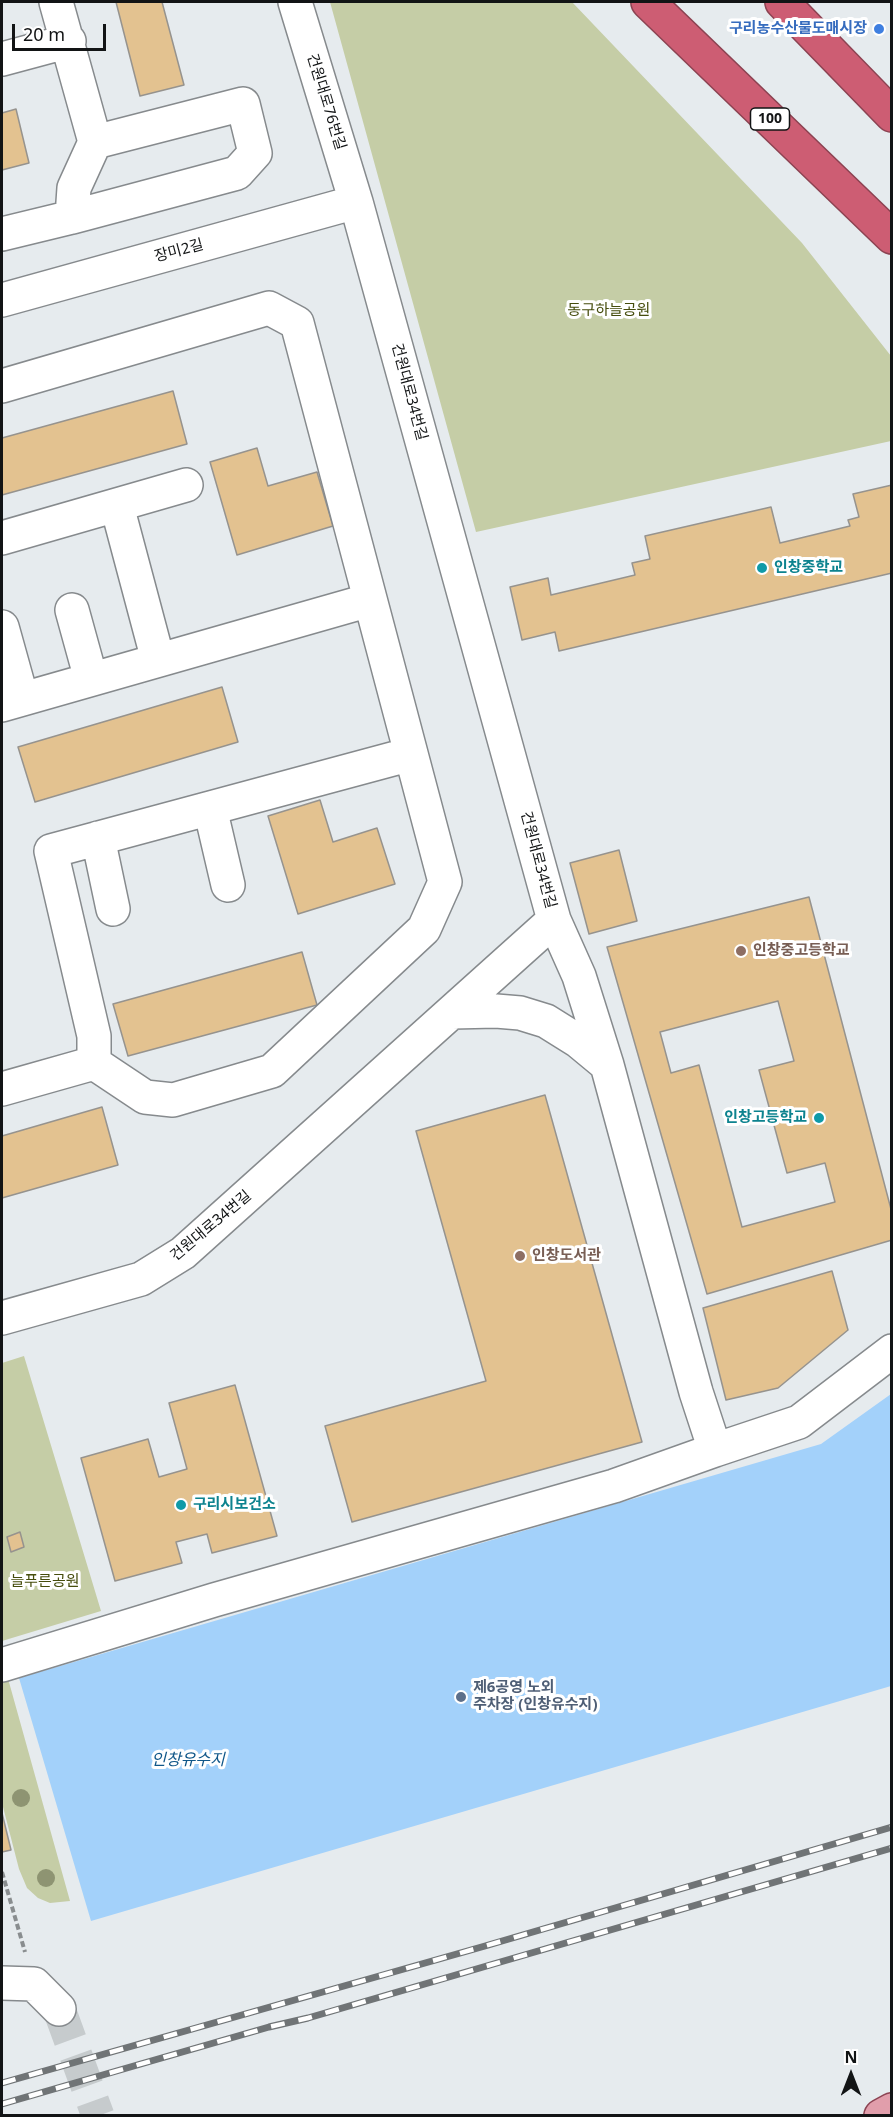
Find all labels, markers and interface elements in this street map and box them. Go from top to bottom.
scale bar [15,12,110,50]
place label: 구리농수산물도매시장 [729,20,867,38]
text: 20 m [23,22,65,46]
marker: 구리농수산물도매시장 [872,22,886,36]
street label: 건원대로76번길 [303,52,349,152]
road number: 100 [750,108,790,130]
street label: 장미2길 [153,236,205,266]
park label: 동구하늘공원 [568,302,650,320]
street label: 건원대로34번길 [387,341,431,443]
place label: 인창중학교 [774,559,843,577]
marker: 인창중학교 [755,561,769,575]
street label: 건원대로34번길 [516,809,560,911]
place label: 인창중고등학교 [753,942,850,960]
marker: 인창중고등학교 [734,944,748,958]
place label: 인창고등학교 [724,1109,807,1127]
marker: 인창고등학교 [812,1111,826,1125]
street label: 건원대로34번길 [167,1187,255,1265]
place label: 인창도서관 [532,1247,601,1265]
marker: 인창도서관 [513,1249,527,1263]
place label: 구리시보건소 [193,1496,276,1514]
marker: 구리시보건소 [174,1498,188,1512]
park label: 늘푸른공원 [11,1573,79,1591]
place label: 제6공영 노외 주차장 (인창유수지) [473,1679,597,1714]
marker: 제6공영 노외 주차장 (인창유수지) [454,1690,468,1704]
water label: 인창유수지 [151,1750,225,1770]
north arrow [821,2045,881,2105]
text: N [844,2046,858,2068]

